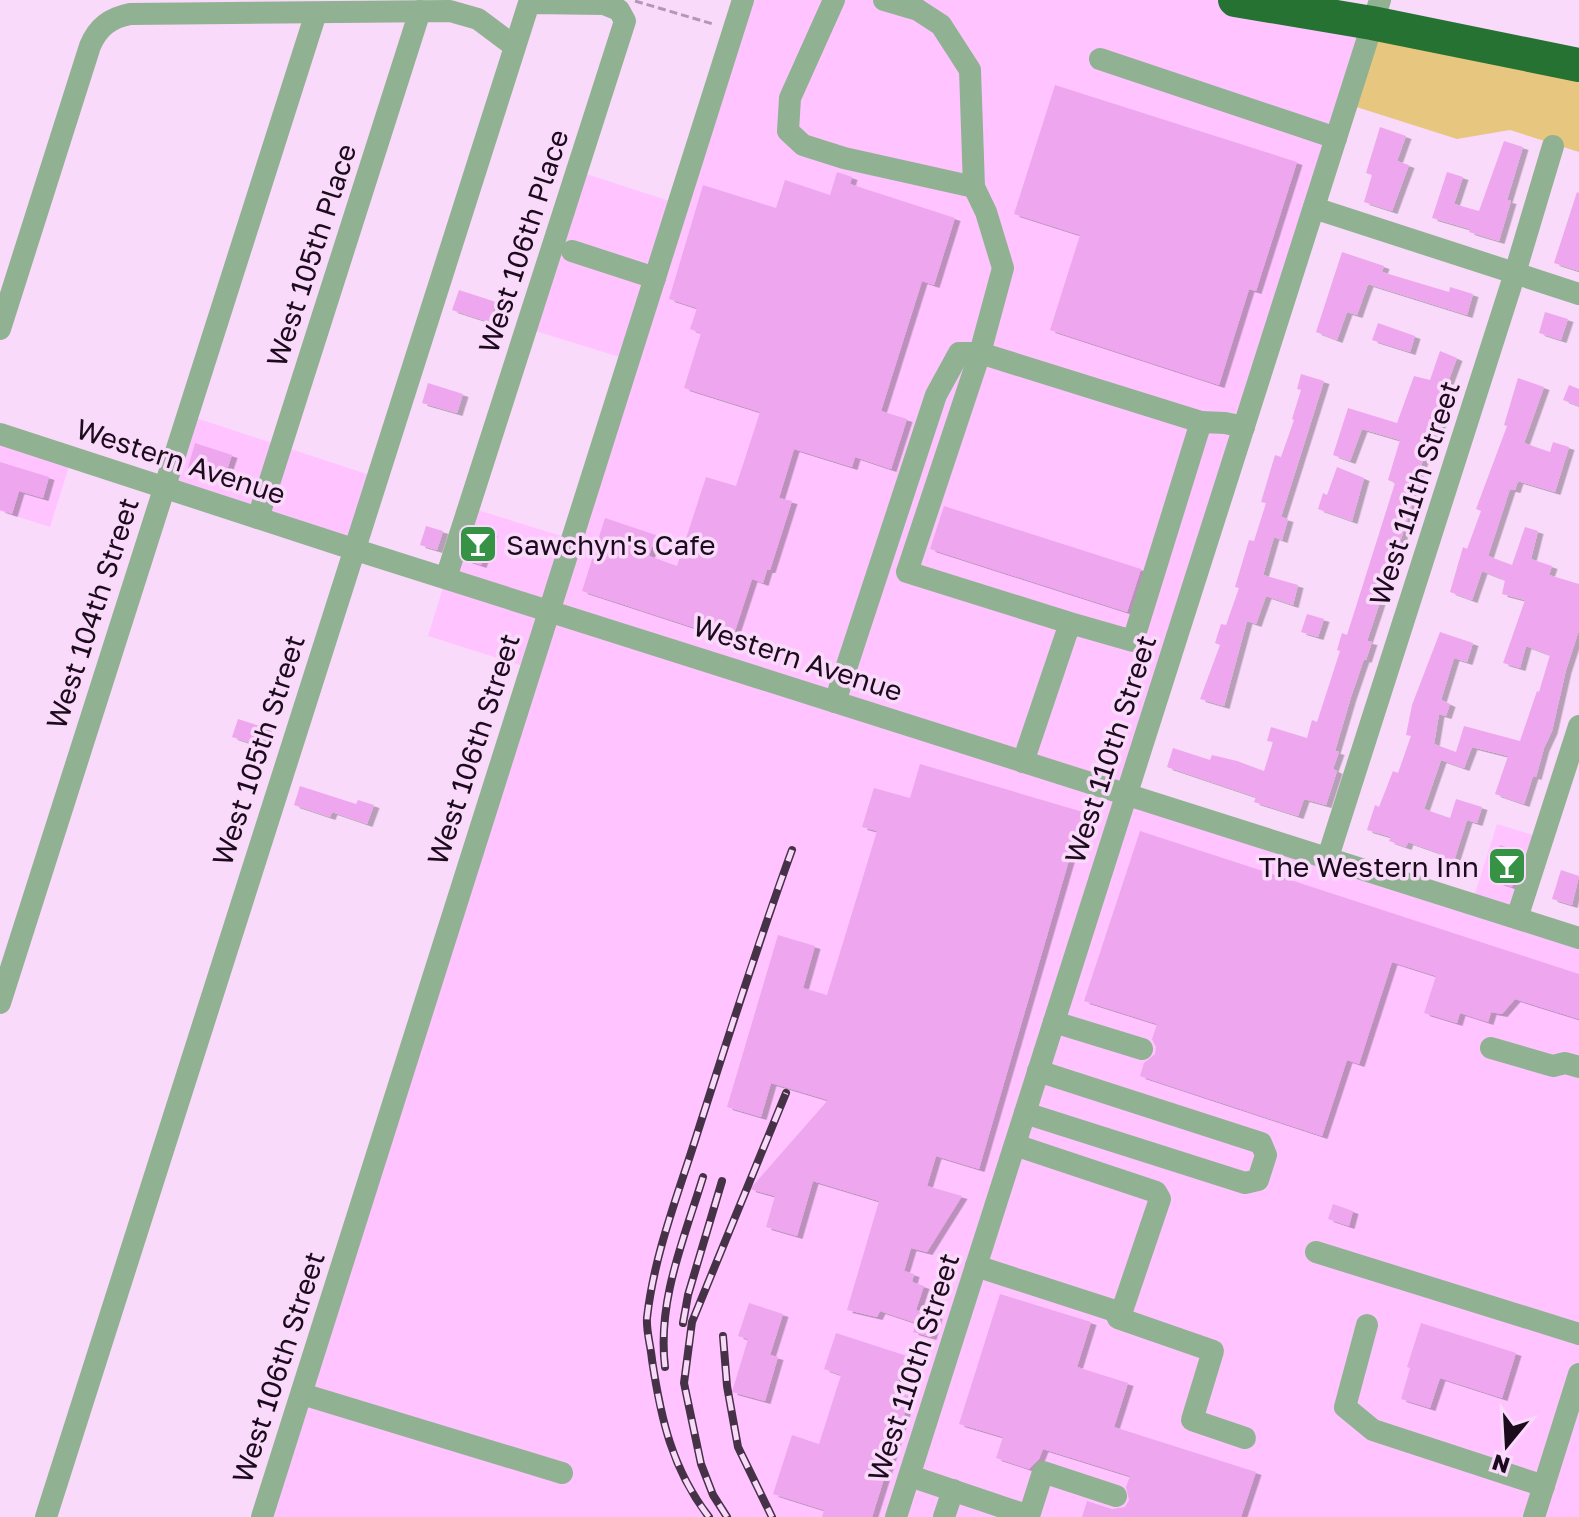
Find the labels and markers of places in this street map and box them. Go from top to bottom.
bar icon: Sawchyn's Cafe [457,523,499,565]
place label: Sawchyn's Cafe [506,528,715,561]
bar icon: The Western Inn [1486,845,1528,887]
place label: The Western Inn [1259,850,1479,883]

